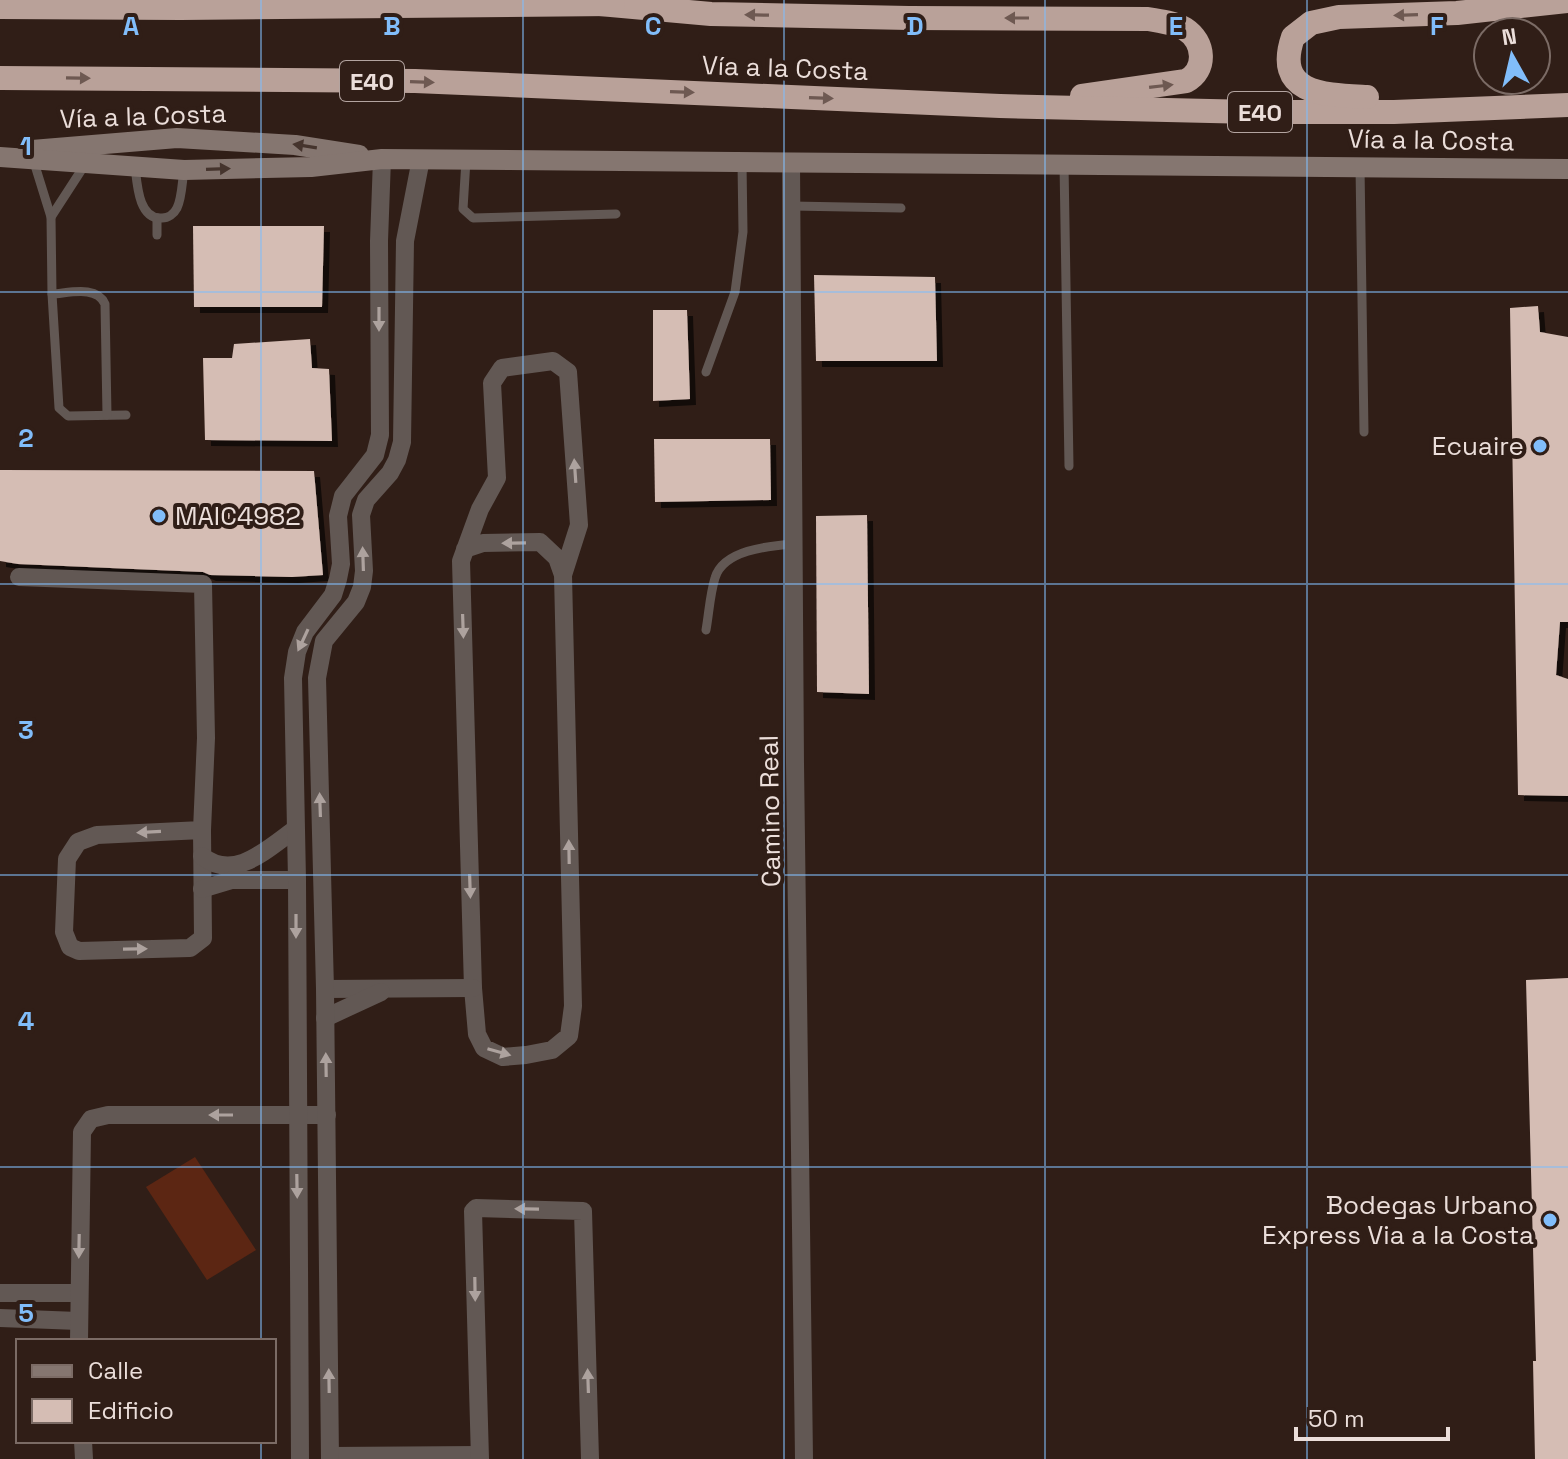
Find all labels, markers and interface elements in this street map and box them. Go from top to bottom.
one-way arrow [744,8,769,21]
one-way arrow [1393,8,1418,21]
text: A [123,9,140,43]
text: B [383,9,401,43]
text: C [645,9,661,43]
text: D [906,9,924,43]
text: E [1169,9,1183,43]
text: F [1430,9,1444,43]
one-way arrow [1004,11,1029,24]
north arrow [1472,16,1552,96]
text: N [1500,21,1518,51]
street label: Vía a la Costa [701,48,869,88]
road number: E40 [340,61,404,101]
one-way arrow [66,72,91,84]
one-way arrow [410,75,435,88]
one-way arrow [1149,79,1174,92]
one-way arrow [670,86,695,99]
one-way arrow [809,91,834,104]
road number: E40 [1228,92,1292,132]
street label: Vía a la Costa [59,96,227,136]
street label: Vía a la Costa [1347,122,1515,158]
text: 1 [20,129,32,163]
one-way arrow [293,139,318,152]
one-way arrow [206,163,231,176]
one-way arrow [373,307,385,332]
text: 2 [18,421,34,455]
place label: Ecuaire [1432,429,1524,463]
marker: Ecuaire [1531,437,1549,455]
one-way arrow [568,458,581,483]
place label: MAIC4982 [175,499,301,533]
marker: MAIC4982 [150,507,168,525]
one-way arrow [501,537,526,549]
one-way arrow [357,546,370,571]
one-way arrow [456,614,469,639]
one-way arrow [296,628,310,651]
text: 3 [18,713,34,747]
street label: Camino Real [752,735,788,887]
one-way arrow [314,792,326,817]
one-way arrow [136,826,161,839]
one-way arrow [563,839,576,864]
one-way arrow [464,874,477,899]
one-way arrow [290,914,303,939]
one-way arrow [123,943,148,956]
text: 4 [18,1004,34,1038]
one-way arrow [487,1047,512,1059]
one-way arrow [320,1052,332,1077]
one-way arrow [208,1109,233,1121]
one-way arrow [291,1174,303,1199]
place label: Bodegas Urbano Express Via a la Costa [1262,1188,1534,1252]
one-way arrow [514,1202,539,1215]
marker: Bodegas Urbano Express Via a la Costa [1541,1211,1559,1229]
one-way arrow [73,1234,86,1259]
one-way arrow [469,1277,482,1302]
text: 5 [18,1296,34,1330]
legend [16,1339,276,1443]
text: Calle [88,1355,143,1386]
one-way arrow [323,1368,335,1393]
one-way arrow [581,1368,594,1393]
scale bar [1296,1391,1448,1441]
text: Edificio [88,1395,174,1426]
text: 50 m [1308,1403,1365,1434]

